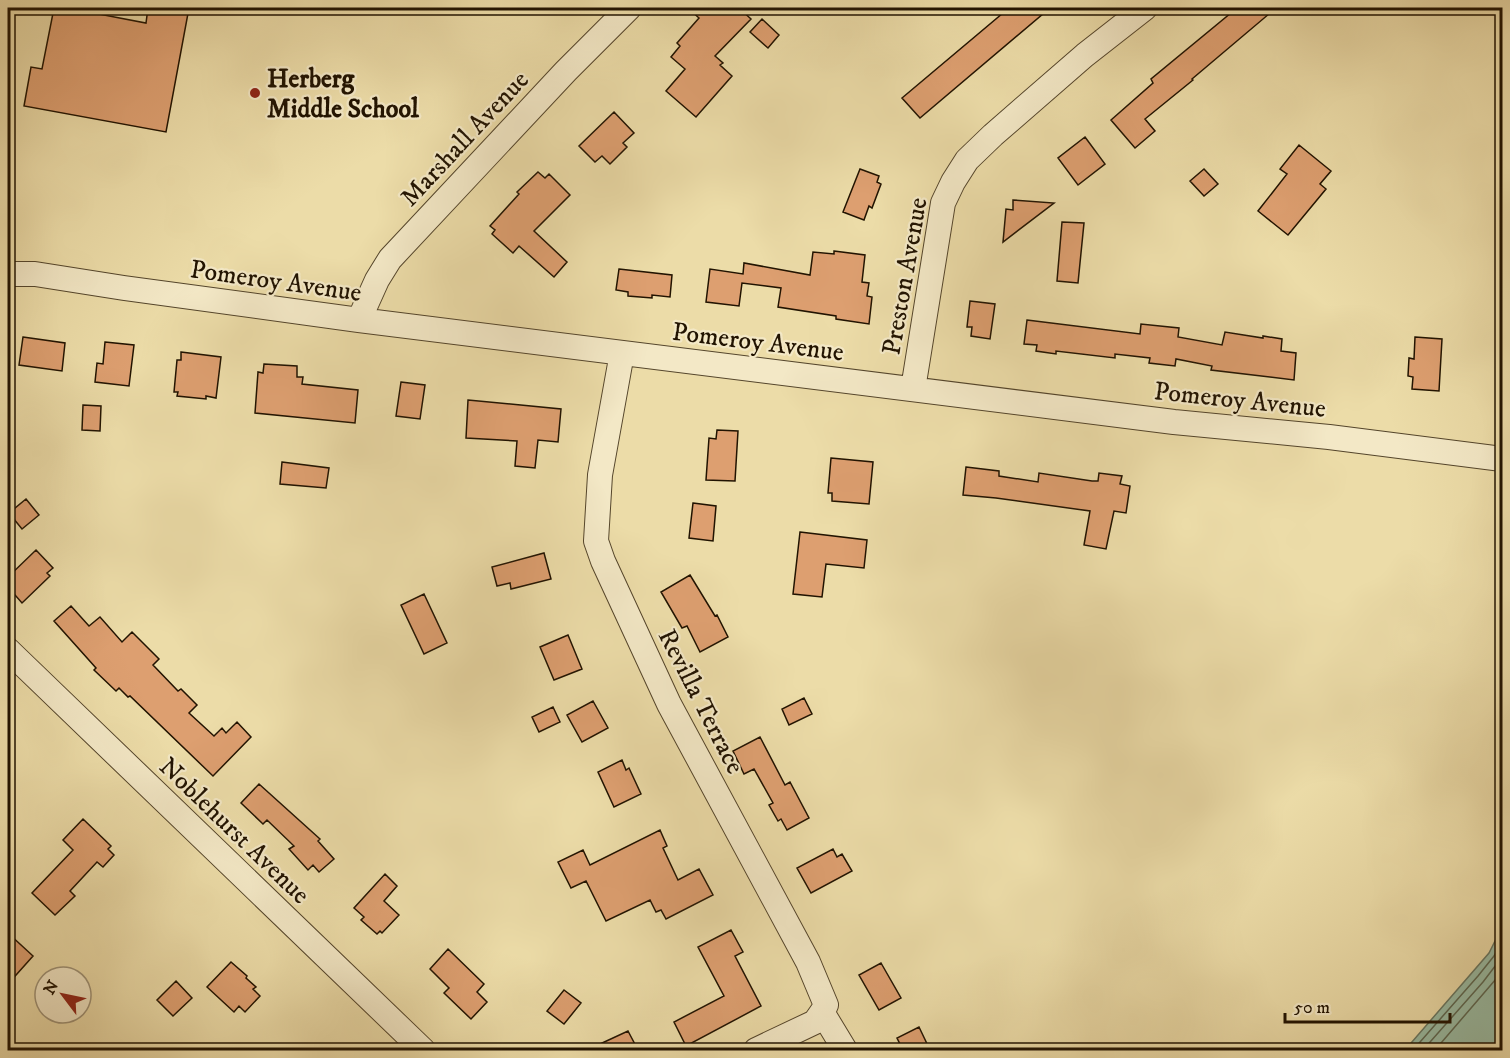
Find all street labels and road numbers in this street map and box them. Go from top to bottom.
street label: Marshall Avenue [394,64,537,214]
street label: Preston Avenue [875,195,936,358]
street label: Pomeroy Avenue [188,253,364,310]
street label: Pomeroy Avenue [670,316,846,369]
street label: Pomeroy Avenue [1152,375,1327,426]
street label: Revilla Terrace [650,624,751,780]
street label: Noblehurst Avenue [152,751,316,911]

